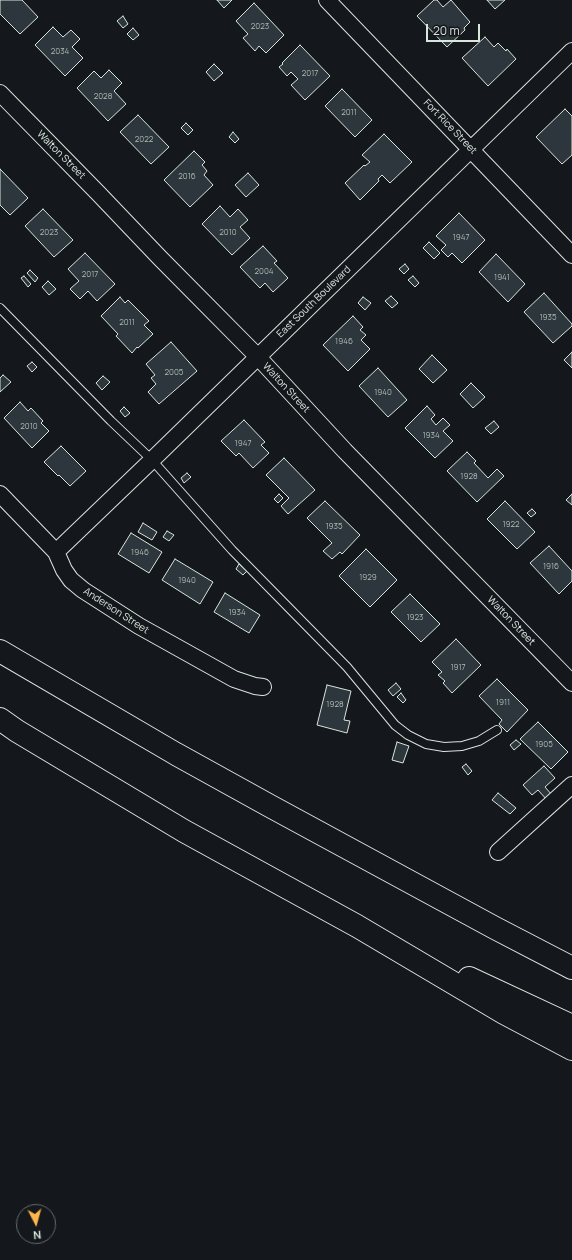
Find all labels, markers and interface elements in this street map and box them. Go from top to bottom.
scale bar [428,16,482,42]
house number: 2023 [251,22,269,32]
text: 20 m [433,22,460,39]
house number: 2034 [51,47,69,57]
house number: 2017 [302,69,318,79]
house number: 2028 [94,92,112,102]
street label: Fort Rice Street [421,97,479,157]
house number: 2011 [341,108,357,118]
street label: Walton Street [34,128,88,182]
house number: 2022 [135,135,153,145]
house number: 2016 [178,172,196,182]
house number: 2023 [40,228,58,238]
house number: 2010 [219,228,237,238]
house number: 1947 [453,233,469,243]
street label: East South Boulevard [275,264,353,340]
house number: 2004 [254,267,274,277]
house number: 2017 [82,270,98,280]
house number: 1941 [494,273,510,283]
house number: 1935 [539,313,557,323]
house number: 2011 [119,318,135,328]
house number: 1946 [335,337,353,347]
street label: Walton Street [260,361,312,415]
house number: 2005 [165,368,183,378]
house number: 1940 [374,388,392,398]
house number: 2010 [20,422,38,432]
house number: 1934 [422,431,440,441]
house number: 1947 [235,439,251,449]
house number: 1928 [460,472,478,482]
house number: 1922 [502,520,520,530]
house number: 1935 [325,522,343,532]
house number: 1946 [131,548,149,558]
house number: 1916 [543,562,559,572]
house number: 1929 [359,573,377,583]
house number: 1940 [178,576,196,586]
street label: Anderson Street [81,585,151,637]
street label: Walton Street [485,594,537,648]
house number: 1934 [228,608,246,618]
house number: 1923 [406,613,424,623]
house number: 1917 [450,663,466,673]
house number: 1911 [496,698,510,708]
house number: 1928 [326,700,344,710]
house number: 1905 [535,740,553,750]
north arrow [16,1204,56,1244]
text: N [32,1228,42,1243]

